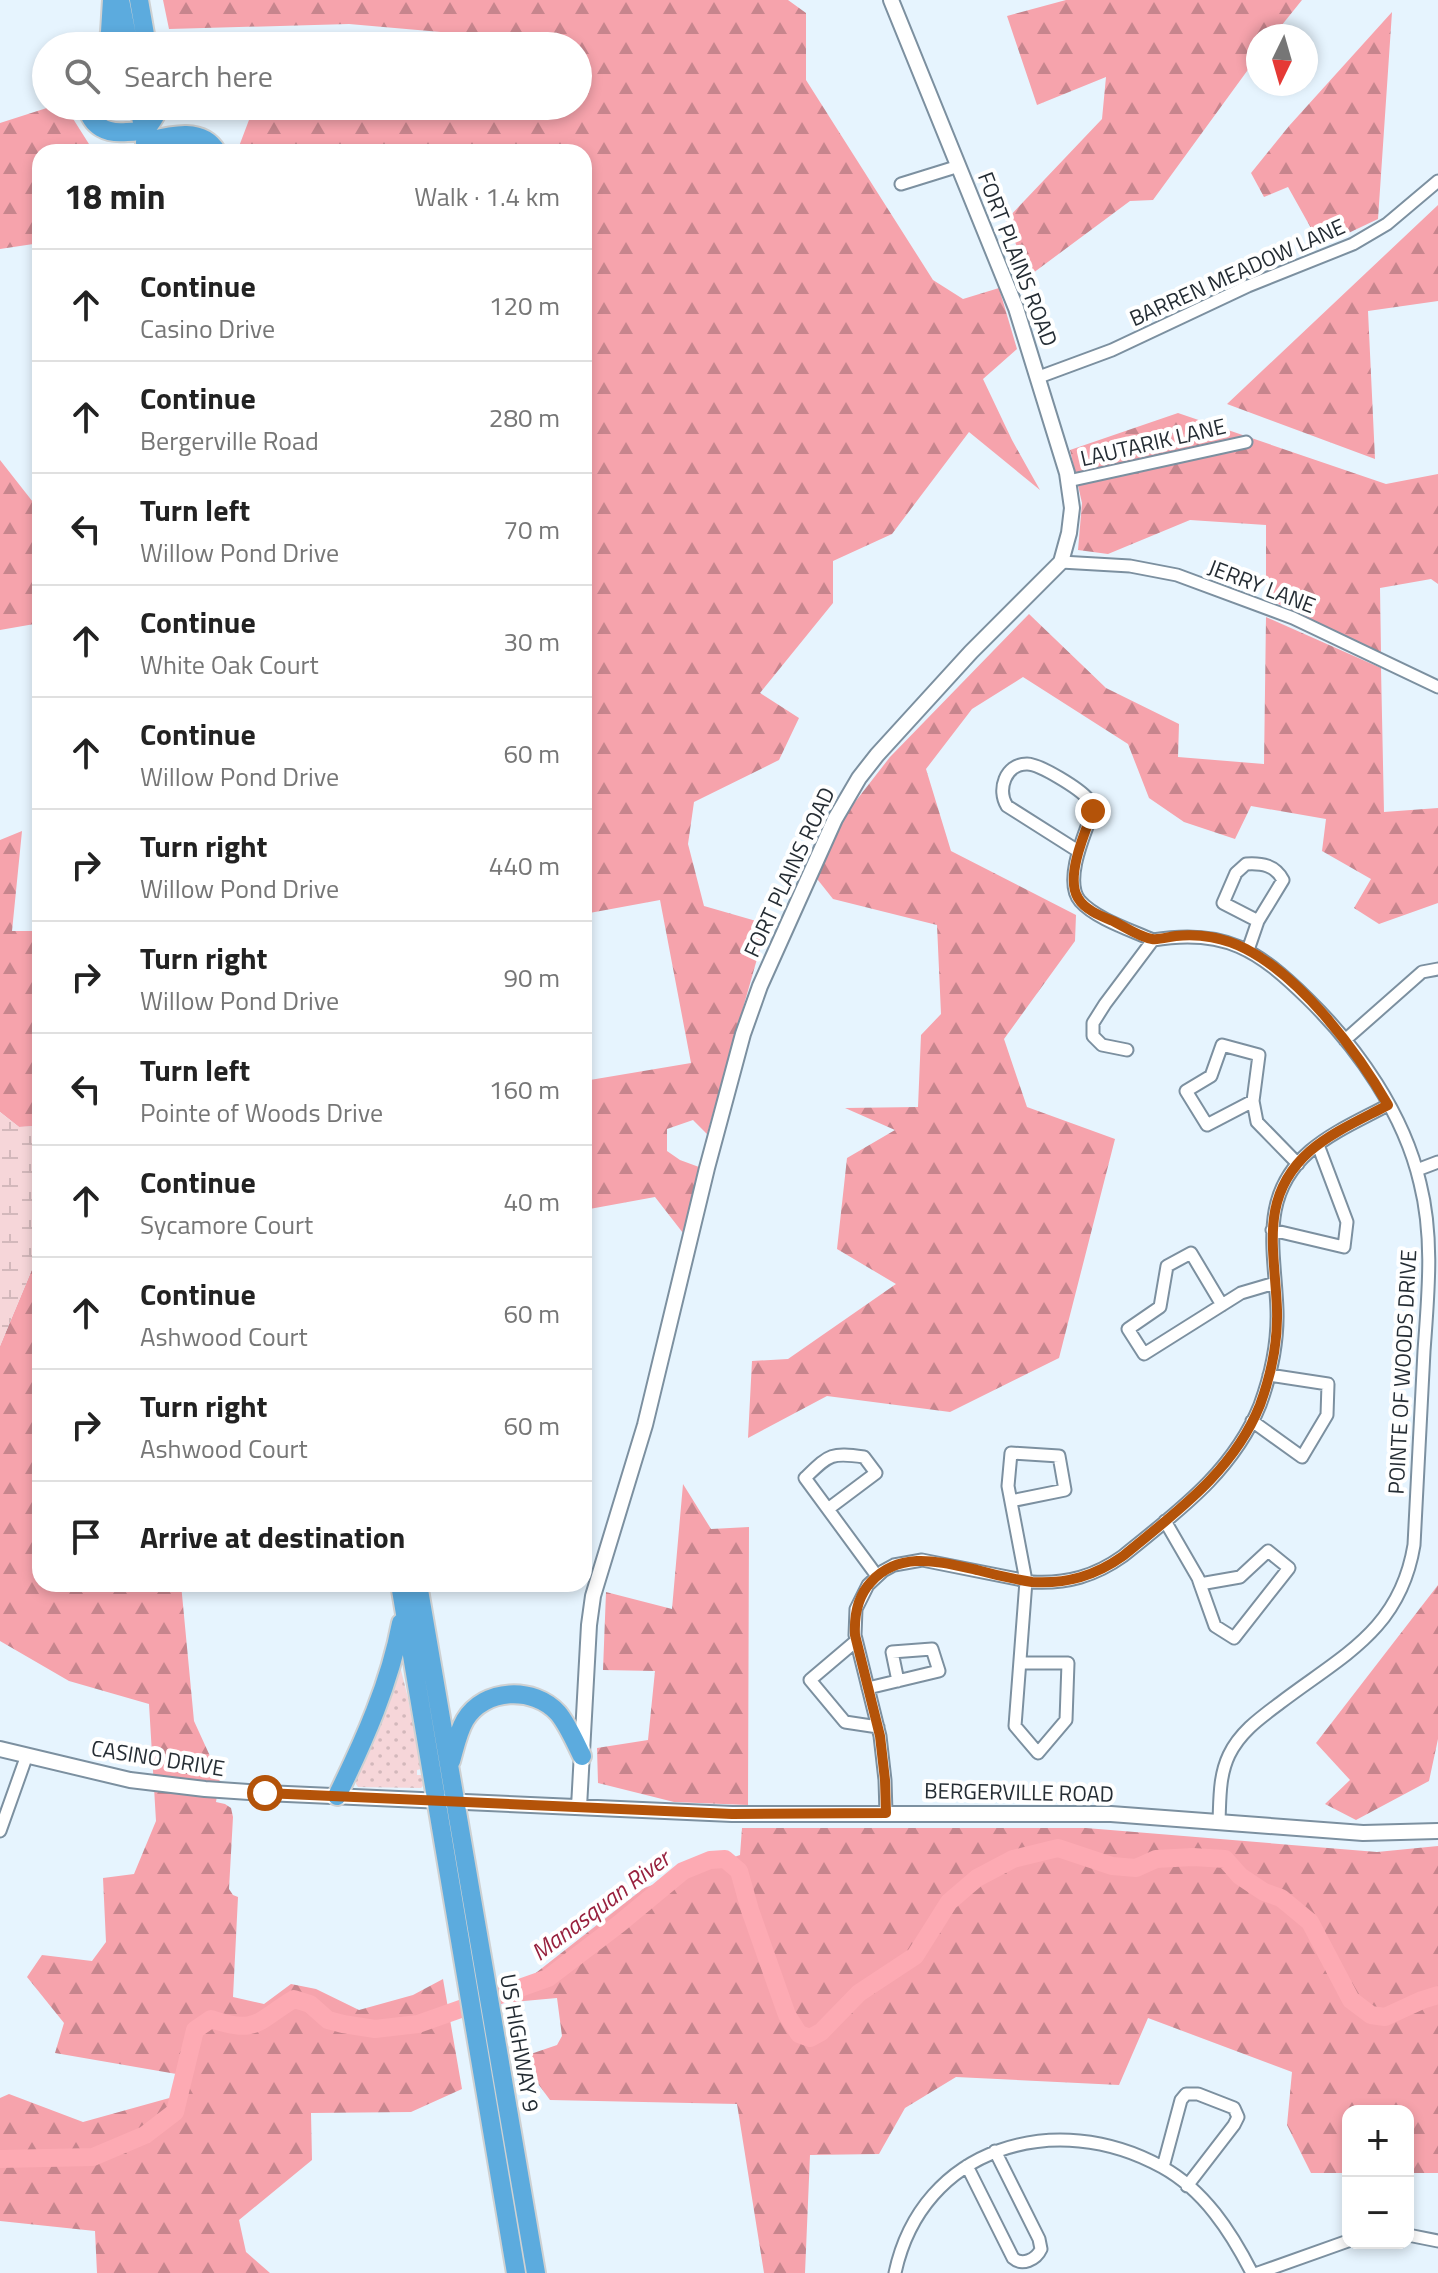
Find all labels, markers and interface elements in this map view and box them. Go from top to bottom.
north arrow [1246,24,1318,96]
search box [32,32,592,120]
text: Search here [124,53,273,99]
icon: search [60,54,104,98]
street label: FORT PLAINS ROAD [969,167,1067,351]
text: 18 min [64,170,166,222]
text: Walk · 1.4 km [414,177,560,216]
street label: BARREN MEADOW LANE [1124,209,1350,335]
text: Continue [140,263,256,309]
icon: ahead [64,283,108,327]
text: 120 m [489,286,560,325]
text: Casino Drive [140,309,275,348]
text: Continue [140,375,256,421]
icon: ahead [64,395,108,439]
text: 280 m [489,398,560,437]
street label: LAUTARIK LANE [1077,409,1229,475]
text: Bergerville Road [140,421,319,460]
text: Turn left [140,487,250,533]
icon: left [64,507,108,551]
text: 70 m [503,510,560,549]
text: Willow Pond Drive [140,533,339,572]
street label: JERRY LANE [1203,550,1321,622]
text: Continue [140,599,256,645]
icon: ahead [64,619,108,663]
text: 30 m [503,622,560,661]
text: White Oak Court [140,645,319,684]
text: Continue [140,711,256,757]
icon: ahead [64,731,108,775]
text: 60 m [503,734,560,773]
text: Willow Pond Drive [140,757,339,796]
street label: FORT PLAINS ROAD [735,781,843,963]
route end [1075,793,1111,829]
text: Turn right [140,823,268,869]
icon: right [64,843,108,887]
text: 440 m [489,846,560,885]
text: Willow Pond Drive [140,869,339,908]
text: Turn right [140,935,268,981]
icon: right [64,955,108,999]
text: 90 m [503,958,560,997]
text: Willow Pond Drive [140,981,339,1020]
text: Turn left [140,1047,250,1093]
icon: left [64,1067,108,1111]
text: 160 m [489,1070,560,1109]
text: Pointe of Woods Drive [140,1093,383,1132]
text: Continue [140,1159,256,1205]
icon: ahead [64,1179,108,1223]
text: 40 m [503,1182,560,1221]
text: Sycamore Court [140,1205,313,1244]
street label: POINTE OF WOODS DRIVE [1379,1249,1425,1495]
text: Continue [140,1271,256,1317]
icon: ahead [64,1291,108,1335]
text: 60 m [503,1294,560,1333]
text: Ashwood Court [140,1317,308,1356]
text: Turn right [140,1383,268,1429]
icon: right [64,1403,108,1447]
text: 60 m [503,1406,560,1445]
text: Ashwood Court [140,1429,308,1468]
text: Arrive at destination [140,1514,405,1560]
icon: arrive [64,1515,108,1559]
street label: CASINO DRIVE [89,1731,227,1785]
street label: BERGERVILLE ROAD [924,1773,1114,1811]
route start [247,1775,283,1811]
water label: Manasquan River [523,1839,680,1969]
street label: US HIGHWAY 9 [491,1971,549,2115]
map controls [1342,2105,1414,2249]
button: + [1342,2105,1414,2177]
button: − [1342,2177,1414,2249]

